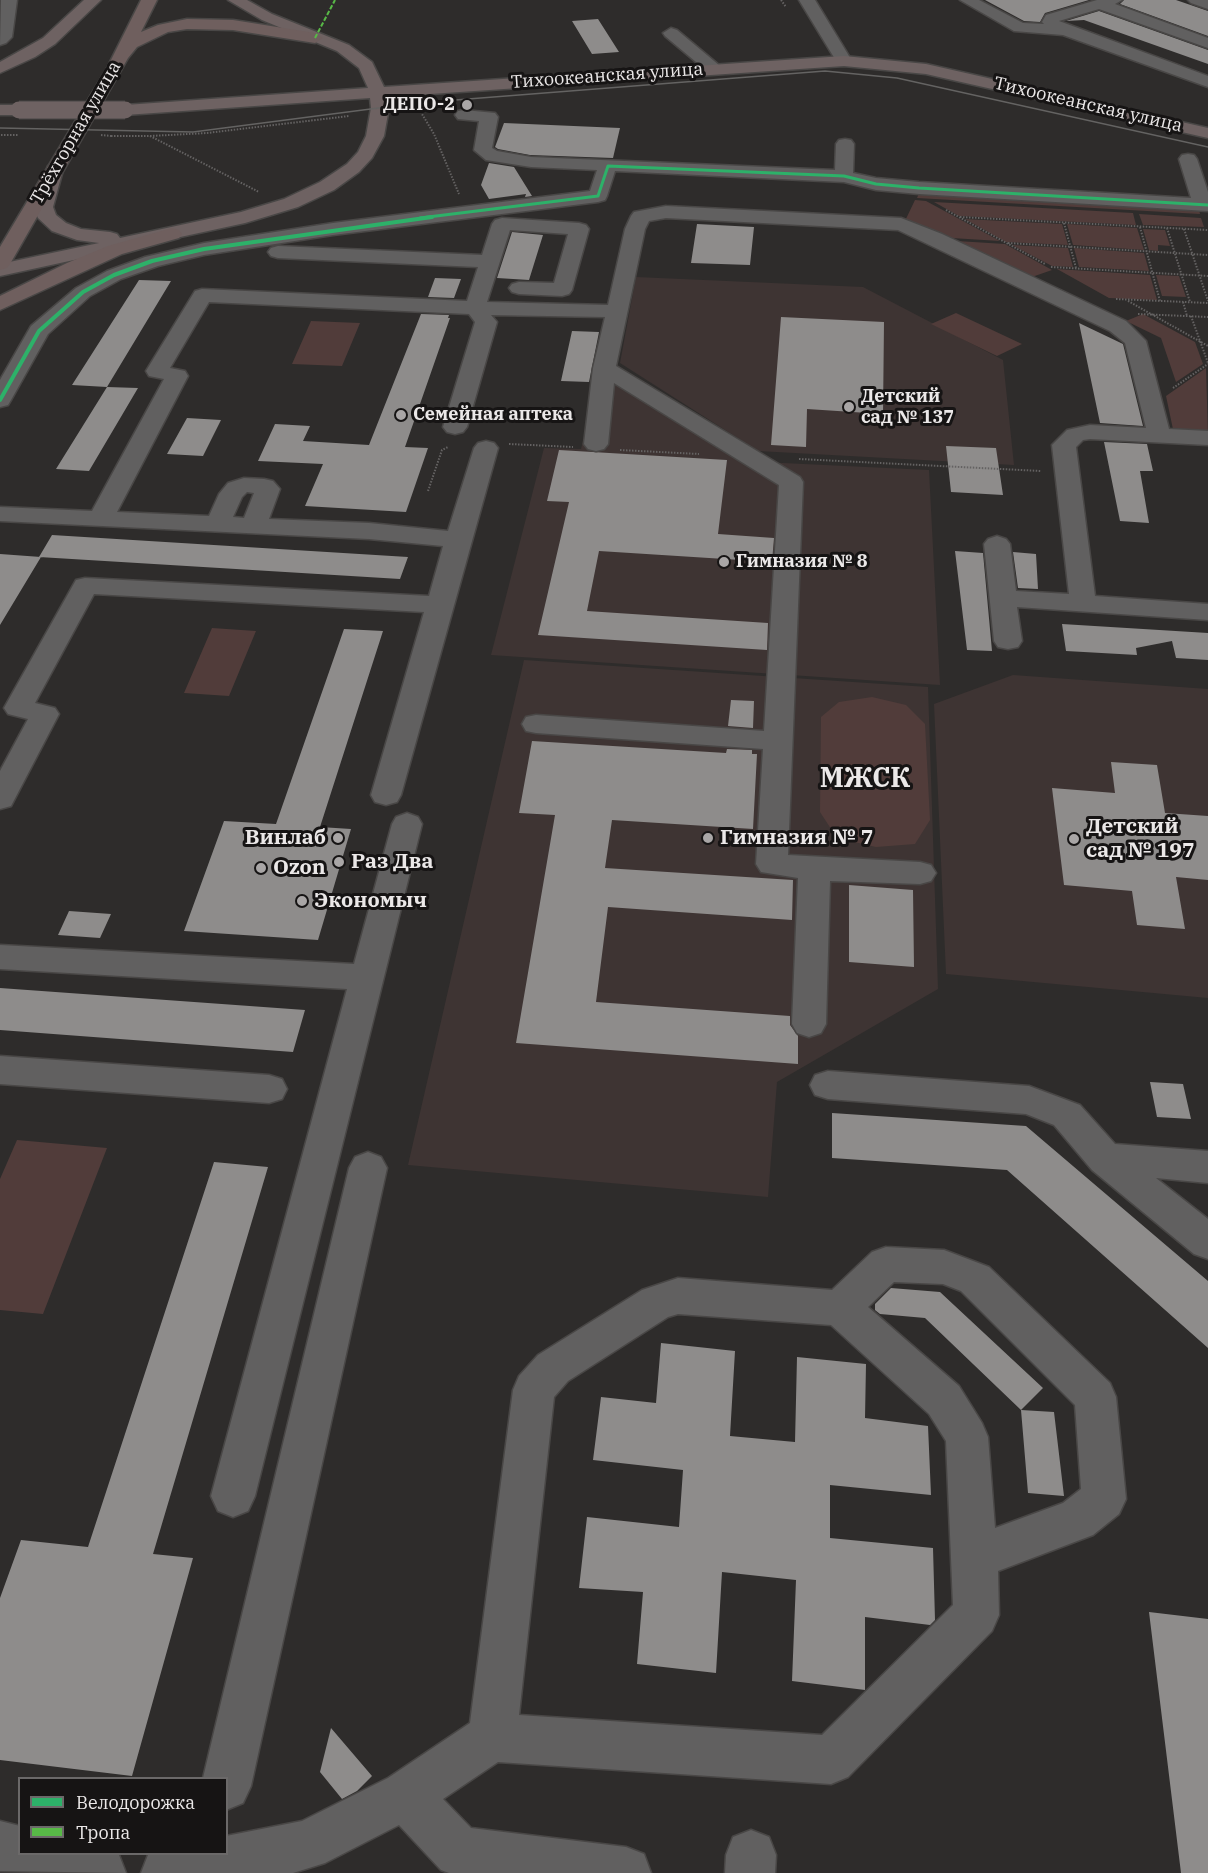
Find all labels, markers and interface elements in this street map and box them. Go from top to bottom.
street label: Трёхгорная улица [26,58,126,208]
street label: Тихоокеанская улица [510,59,704,93]
street label: Тихоокеанская улица [992,73,1184,137]
place label: ДЕПО-2 [383,94,455,116]
marker: ДЕПО-2 [460,98,474,112]
place label: Детский сад № 137 [861,386,954,428]
marker: Детский сад № 137 [842,400,856,414]
place label: Семейная аптека [413,404,573,426]
marker: Семейная аптека [394,408,408,422]
place label: Гимназия № 8 [736,551,868,573]
marker: Гимназия № 8 [717,555,731,569]
district label: МЖСК [820,763,910,795]
place label: Детский сад № 197 [1086,814,1195,864]
place label: Винлаб [245,825,326,851]
place label: Гимназия № 7 [720,825,873,851]
marker: Винлаб [331,831,345,845]
marker: Гимназия № 7 [701,831,715,845]
marker: Детский сад № 197 [1067,832,1081,846]
place label: Раз Два [351,849,434,875]
place label: Ozon [273,855,326,881]
marker: Раз Два [332,855,346,869]
marker: Ozon [254,861,268,875]
place label: Экономыч [314,888,427,914]
marker: Экономыч [295,894,309,908]
legend [18,1777,228,1855]
text: Велодорожка [76,1791,195,1814]
text: Тропа [76,1821,130,1844]

